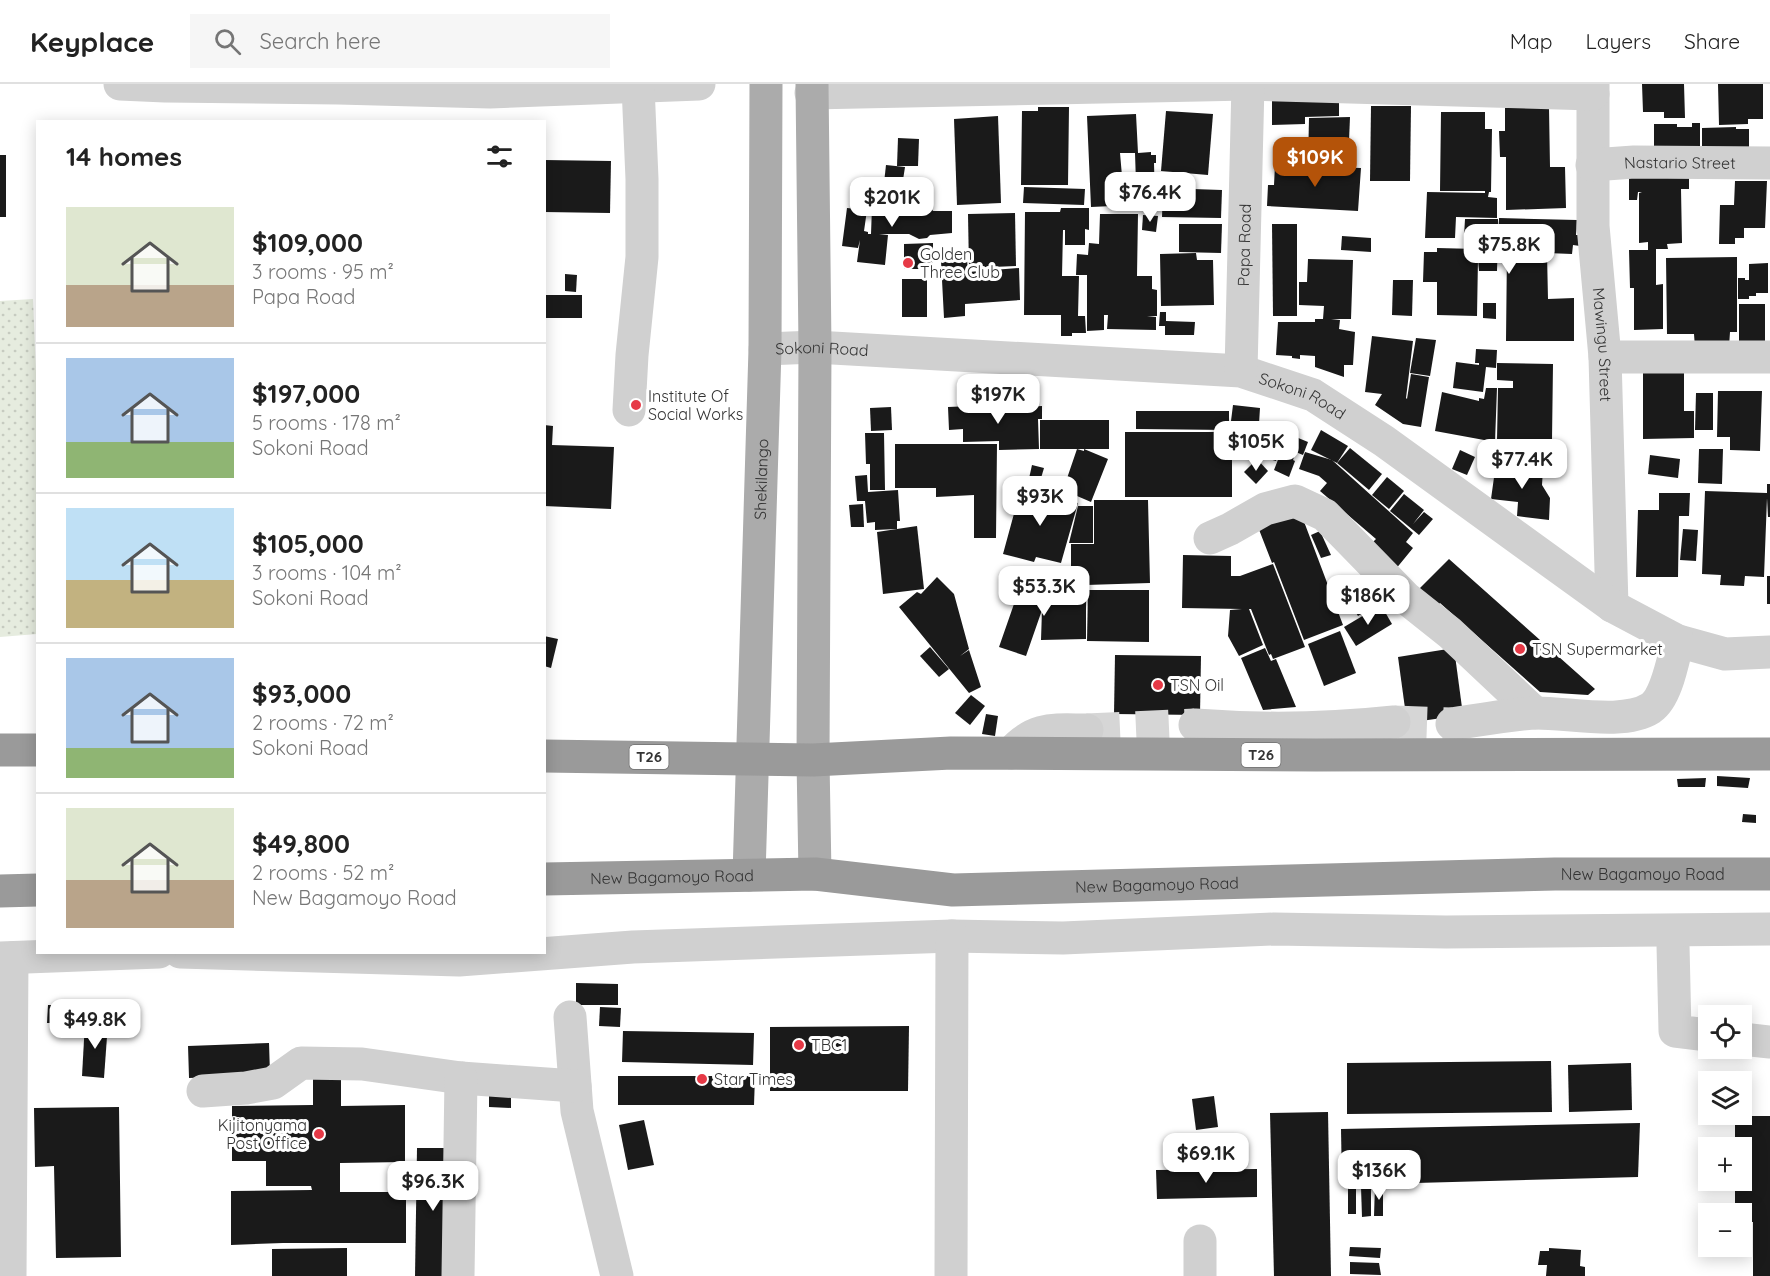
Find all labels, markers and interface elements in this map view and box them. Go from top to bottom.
search box [190,14,610,68]
text: Keyplace [30,24,154,59]
icon: search [211,25,244,58]
text: Search here [259,27,381,55]
text: Map [1510,28,1553,54]
text: Layers [1586,28,1651,54]
text: Share [1684,28,1740,54]
pin: $109K [1273,137,1357,188]
text: 14 homes [66,140,182,173]
icon: filters [483,140,516,173]
text: $109K [1287,144,1343,169]
street label: Nastario Street [1623,152,1736,173]
pin: $76.4K [1101,172,1199,223]
pin: $201K [850,177,934,228]
text: $76.4K [1119,179,1181,204]
text: $201K [864,184,920,209]
street label: Papa Road [1233,203,1255,287]
pin: $75.8K [1460,224,1558,275]
text: $109,000 [252,226,363,259]
icon: home [114,231,186,303]
text: $75.8K [1478,231,1540,256]
place label: Golden Three Club [920,244,1000,282]
marker: Golden Three Club [901,256,915,270]
text: 3 rooms · 95 m² [252,259,394,284]
text: Papa Road [252,284,355,309]
street label: Mawingu Street [1589,286,1616,402]
street label: Sokoni Road [775,337,869,360]
street label: Sokoni Road [1256,368,1350,424]
pin: $197K [956,374,1040,425]
text: $197,000 [252,377,360,410]
text: $197K [971,381,1025,406]
icon: home [114,382,186,454]
place label: Institute Of Social Works [648,386,743,424]
marker: Institute Of Social Works [629,398,643,412]
text: 5 rooms · 178 m² [252,410,401,435]
pin: $105K [1214,421,1298,472]
text: $105K [1228,428,1284,453]
text: Sokoni Road [252,435,369,460]
street label: Shekilango [750,438,772,520]
pin: $77.4K [1473,439,1571,490]
text: $77.4K [1491,446,1553,471]
pin: $93K [1004,476,1076,527]
text: $93K [1016,483,1064,508]
text: $105,000 [252,527,364,560]
icon: home [114,532,186,604]
text: 3 rooms · 104 m² [252,560,402,585]
pin: $53.3K [995,566,1093,617]
text: $53.3K [1012,573,1076,598]
pin: $186K [1326,575,1410,626]
text: $186K [1341,582,1395,607]
text: Sokoni Road [252,585,369,610]
place label: TSN Supermarket [1532,639,1663,659]
marker: TSN Supermarket [1513,642,1527,656]
place label: TSN Oil [1170,675,1224,695]
text: $93,000 [252,677,351,710]
marker: TSN Oil [1151,678,1165,692]
icon: home [114,682,186,754]
text: 2 rooms · 72 m² [252,710,394,735]
text: Sokoni Road [252,735,369,760]
road number: T26 [1242,743,1280,767]
road number: T26 [630,745,668,769]
text: $49,800 [252,827,350,860]
icon: home [114,832,186,904]
text: 2 rooms · 52 m² [252,860,394,885]
street label: New Bagamoyo Road [1561,864,1725,884]
street label: New Bagamoyo Road [590,865,754,888]
street label: New Bagamoyo Road [1075,872,1239,897]
text: New Bagamoyo Road [252,885,457,910]
pin: $49.8K [46,999,144,1050]
map controls [1698,1005,1752,1257]
button: locate [1698,1005,1752,1059]
text: $49.8K [64,1006,126,1031]
place label: TBC1 [811,1035,847,1055]
marker: TBC1 [792,1038,806,1052]
place label: Star Times [714,1069,793,1089]
button: layers [1698,1071,1752,1125]
marker: Star Times [695,1072,709,1086]
place label: Kijitonyama Post Office [218,1115,307,1153]
marker: Kijitonyama Post Office [312,1127,326,1141]
pin: $69.1K [1157,1133,1255,1184]
button: + [1698,1137,1752,1191]
text: $69.1K [1177,1140,1235,1165]
pin: $136K [1337,1150,1421,1201]
text: $136K [1352,1157,1406,1182]
pin: $96.3K [384,1161,482,1212]
text: $96.3K [401,1168,465,1193]
button: − [1698,1203,1752,1257]

